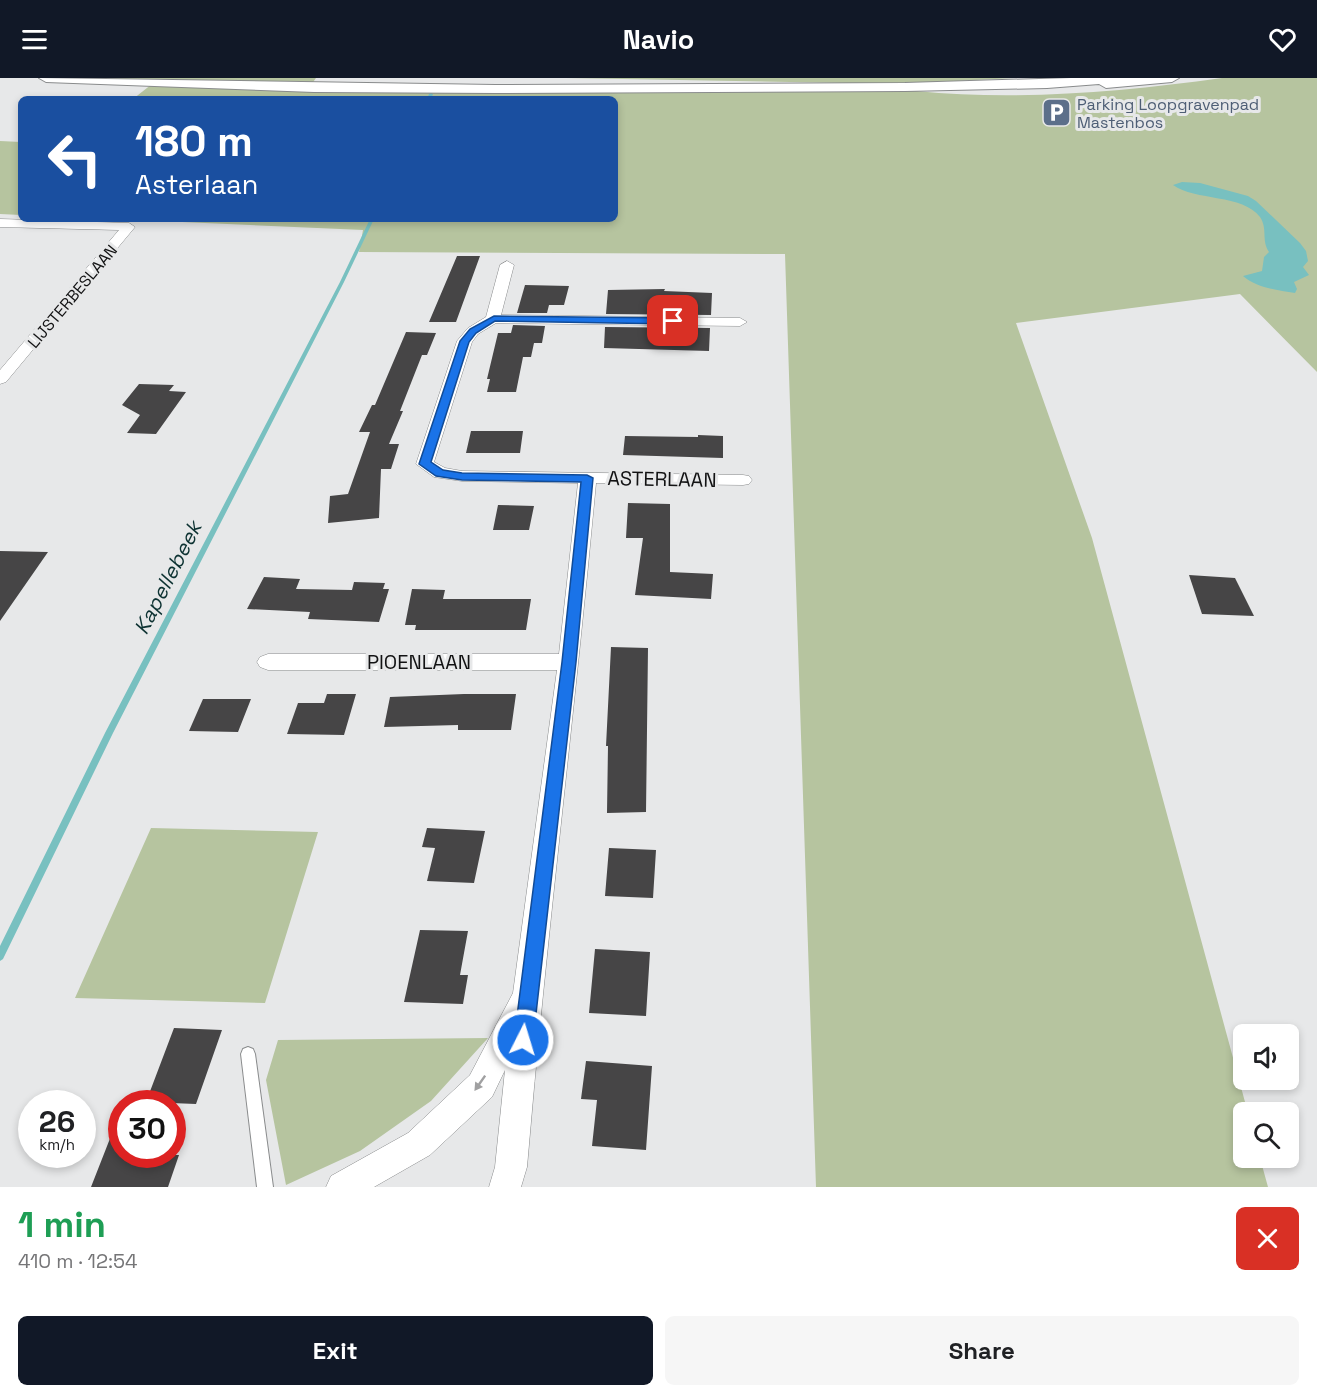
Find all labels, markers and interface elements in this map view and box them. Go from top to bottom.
text: Navio [623,22,694,57]
icon: menu [18,23,51,56]
icon: heart [1266,23,1299,56]
place label: Parking Loopgravenpad Mastenbos [1077,94,1259,133]
parking icon: Parking Loopgravenpad Mastenbos [1040,97,1072,129]
text: 180 m [135,115,253,168]
icon: left [36,120,114,198]
text: Asterlaan [135,167,258,202]
street label: LIJSTERBESLAAN [23,240,122,352]
pin [647,295,698,346]
icon: arrive [656,304,689,337]
street label: ASTERLAAN [607,465,717,493]
water label: Kapellebeek [128,514,209,639]
street label: PIOENLAAN [367,649,471,675]
position arrow [491,1008,555,1072]
map controls [1233,1024,1299,1168]
button: sound [1233,1024,1299,1090]
one-way arrow [474,1075,486,1091]
speed limit sign: 30 [108,1090,186,1168]
text: 26 [39,1102,75,1141]
button: search [1233,1102,1299,1168]
text: km/h [39,1135,75,1154]
text: 1 min [18,1202,106,1248]
button: close [1236,1207,1299,1270]
text: 410 m · 12:54 [18,1248,138,1274]
button: Exit [18,1316,653,1385]
button: Share [665,1316,1299,1385]

